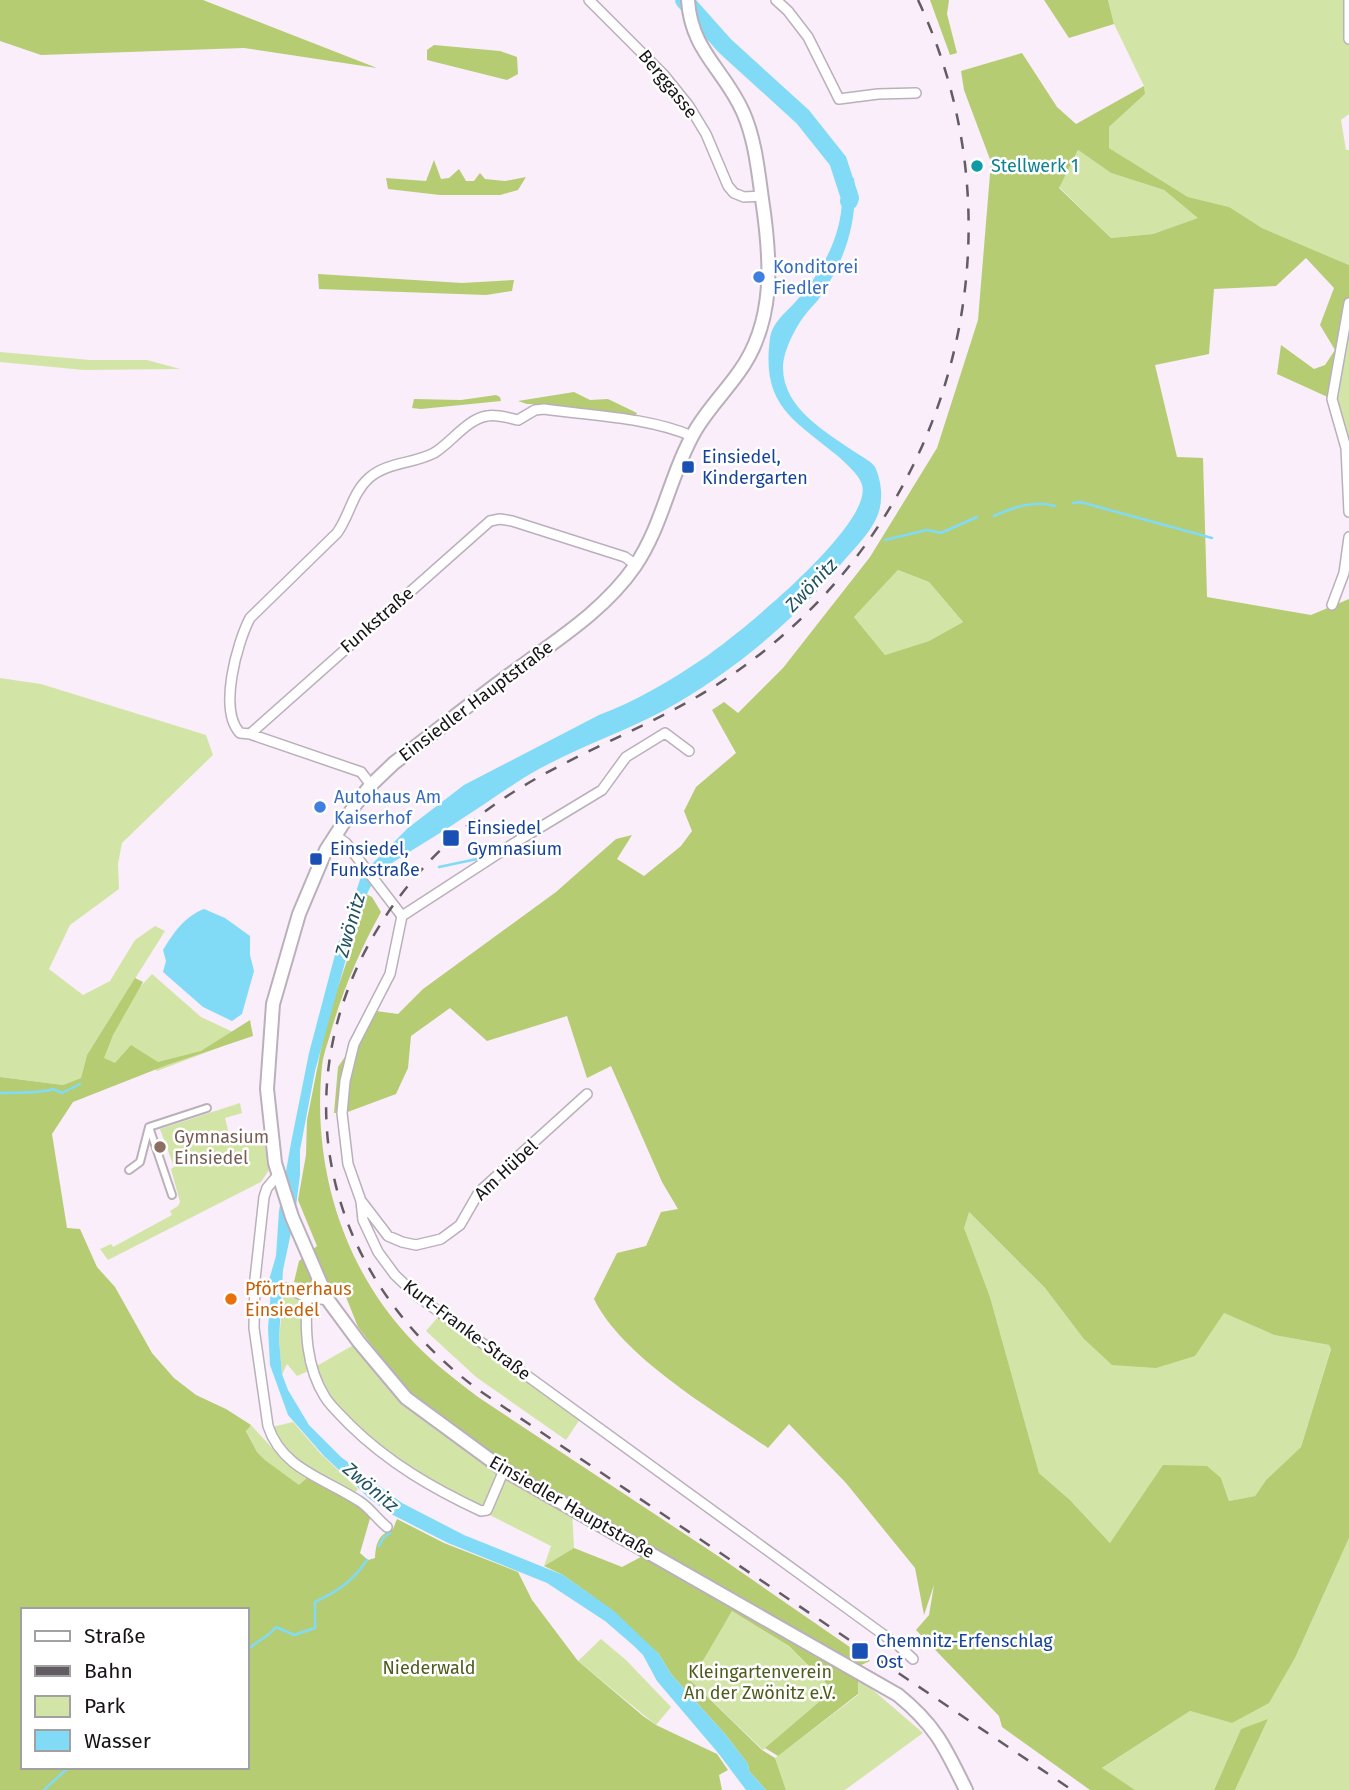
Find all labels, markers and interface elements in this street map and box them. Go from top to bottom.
street label: Berggasse [634,45,702,123]
place label: Stellwerk 1 [991,155,1079,177]
marker: Stellwerk 1 [969,158,985,174]
place label: Konditorei Fiedler [773,256,858,299]
marker: Konditorei Fiedler [751,269,767,285]
place label: Einsiedel, Kindergarten [702,446,808,489]
marker: Einsiedel, Kindergarten [680,459,696,475]
water label: Zwönitz [779,553,843,617]
street label: Funkstraße [336,582,418,658]
street label: Einsiedler Hauptstraße [395,636,557,766]
place label: Autohaus Am Kaiserhof [334,786,441,829]
marker: Autohaus Am Kaiserhof [312,799,328,815]
place label: Einsiedel Gymnasium [467,817,562,860]
marker: Einsiedel Gymnasium [441,828,461,848]
place label: Einsiedel, Funkstraße [330,838,420,881]
marker: Einsiedel, Funkstraße [308,851,324,867]
water label: Zwönitz [330,890,370,961]
place label: Gymnasium Einsiedel [174,1126,269,1169]
street label: Am Hübel [470,1135,542,1205]
marker: Gymnasium Einsiedel [152,1139,168,1155]
street label: Kurt-Franke-Straße [399,1275,535,1385]
place label: Pförtnerhaus Einsiedel [245,1278,352,1321]
marker: Pförtnerhaus Einsiedel [223,1291,239,1307]
street label: Einsiedler Hauptstraße [485,1451,659,1563]
water label: Zwönitz [338,1457,404,1517]
legend [21,1608,248,1769]
text: Straße [84,1623,146,1649]
place label: Chemnitz-Erfenschlag Ost [876,1630,1053,1673]
marker: Chemnitz-Erfenschlag Ost [850,1641,870,1661]
park label: Niederwald [383,1657,475,1679]
text: Bahn [84,1658,133,1684]
park label: Kleingartenverein An der Zwönitz e.V. [684,1661,836,1704]
text: Park [84,1693,126,1719]
text: Wasser [84,1728,151,1754]

